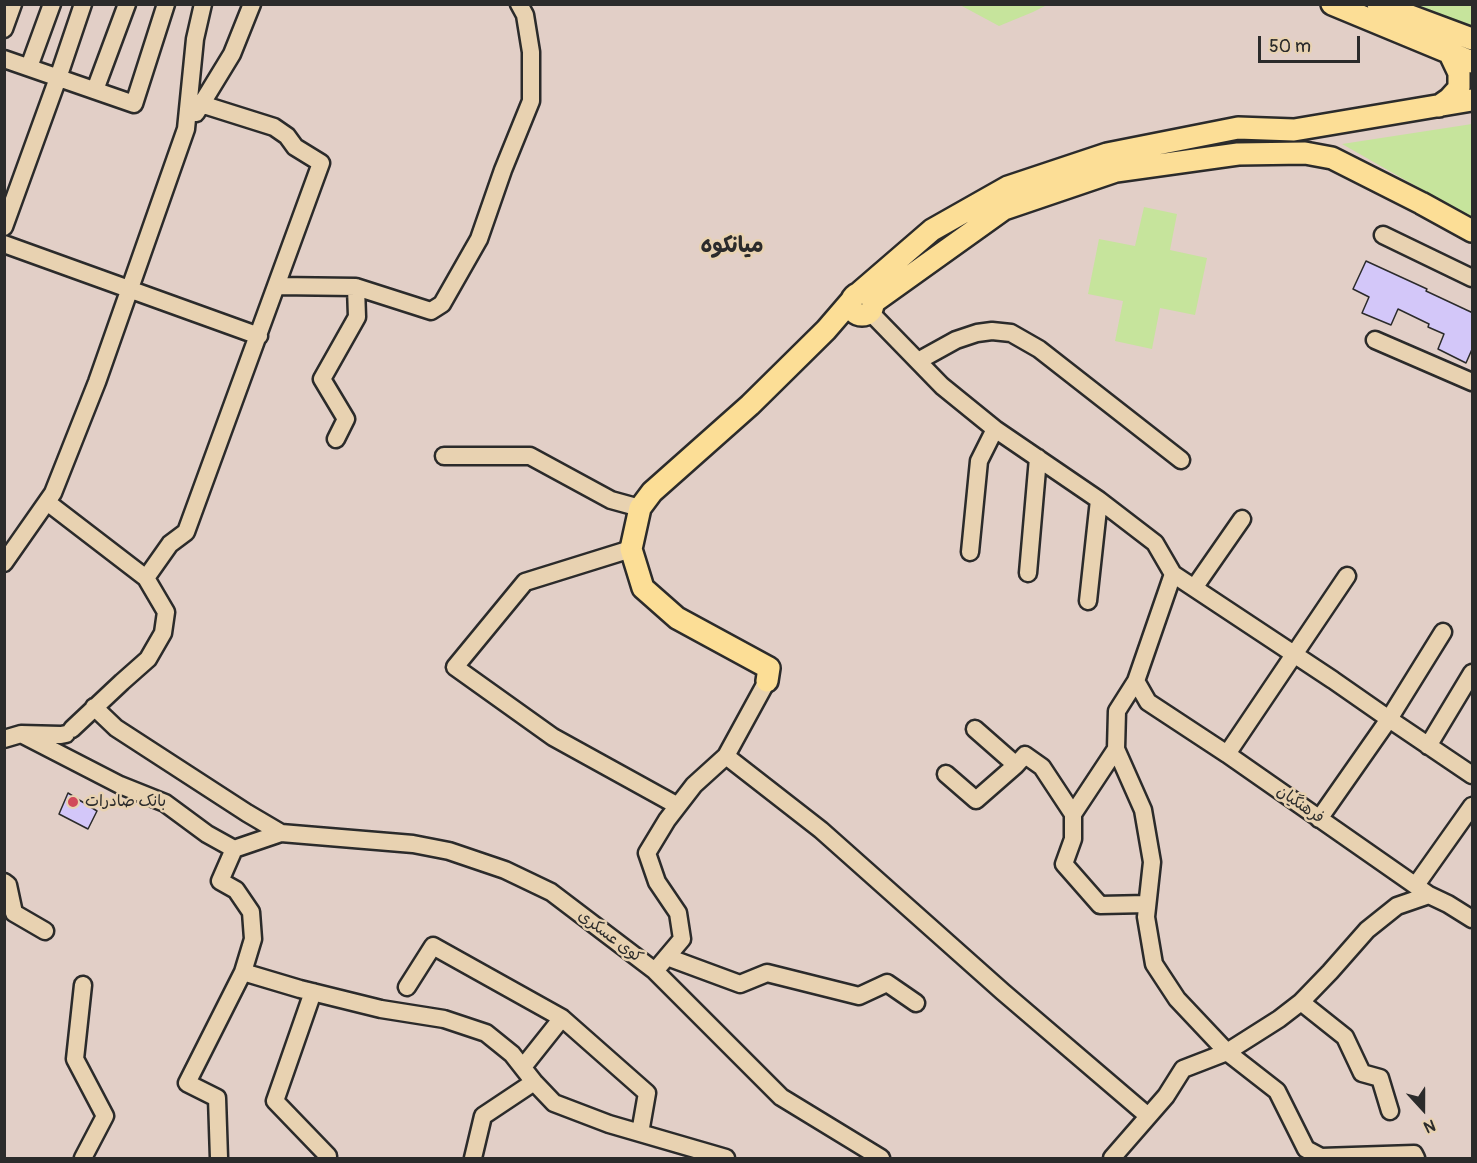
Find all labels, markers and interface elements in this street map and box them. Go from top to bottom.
scale bar [1261,24,1363,62]
text: 50 m [1269,35,1311,58]
district label: میانکوه [701,233,763,259]
street label: فرهنگیان [1273,782,1327,828]
place label: بانک صادرات [85,792,166,812]
marker: بانک صادرات [66,795,80,809]
street label: کوی عسکری [574,906,646,968]
north arrow [1393,1079,1453,1139]
text: N [1421,1115,1438,1137]

